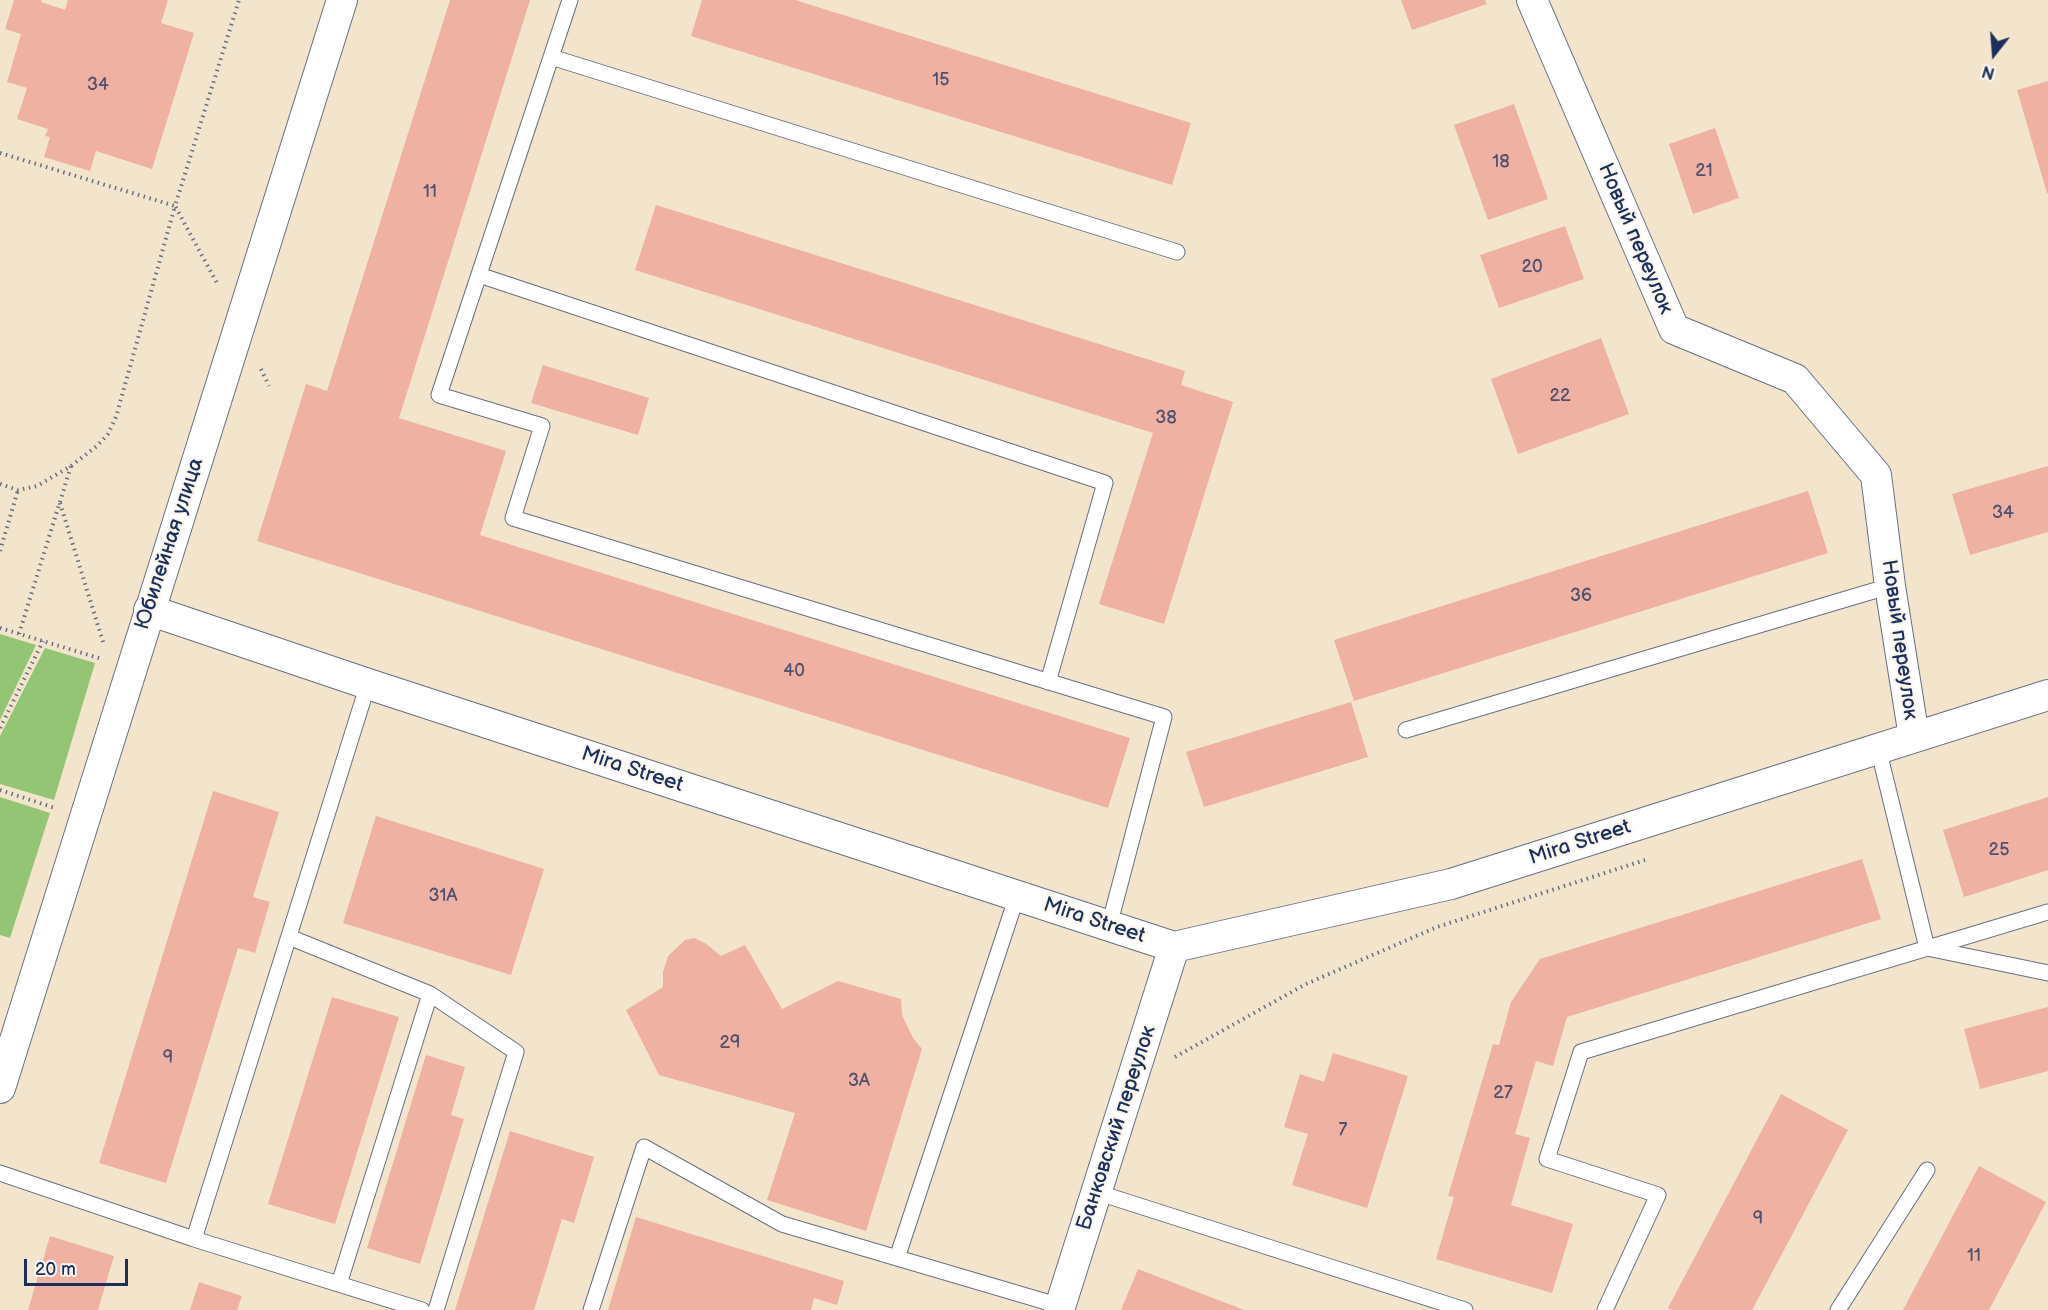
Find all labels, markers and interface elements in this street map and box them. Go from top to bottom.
north arrow [1964,24,2024,84]
text: N [1980,61,1997,83]
house number: 15 [932,69,950,91]
house number: 34 [87,74,109,96]
house number: 18 [1492,151,1510,173]
street label: Новый переулок [1592,160,1678,318]
house number: 21 [1695,160,1713,182]
house number: 11 [423,181,437,203]
house number: 20 [1521,256,1543,278]
house number: 22 [1549,385,1571,407]
house number: 38 [1155,407,1177,429]
street label: Юбилейная улица [130,455,210,633]
house number: 34 [1992,502,2014,524]
street label: Новый переулок [1875,558,1923,722]
house number: 36 [1570,585,1592,607]
house number: 40 [783,660,805,682]
street label: Mira Street [578,742,686,798]
street label: Mira Street [1526,815,1634,871]
house number: 25 [1989,839,2009,861]
house number: 31А [429,885,457,907]
street label: Mira Street [1040,893,1148,949]
street label: Банковский переулок [1072,1023,1162,1233]
house number: 29 [719,1032,741,1054]
house number: 9 [163,1047,173,1069]
house number: 3А [848,1070,870,1092]
house number: 27 [1493,1082,1513,1104]
house number: 7 [1339,1119,1347,1141]
house number: 9 [1753,1208,1763,1230]
house number: 11 [1967,1245,1981,1267]
scale bar [27,1247,130,1285]
text: 20 m [35,1259,76,1280]

